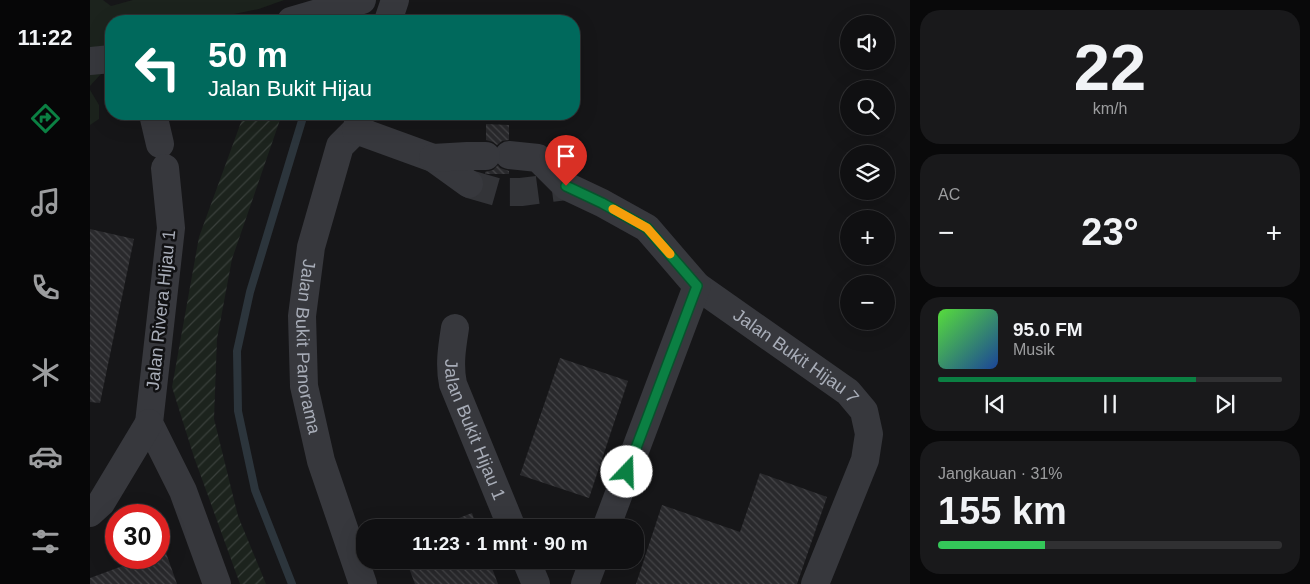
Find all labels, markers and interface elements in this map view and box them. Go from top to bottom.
map controls [840,15,895,330]
button: sound [840,15,895,70]
text: 11:22 [17,25,73,50]
text: 22 [1074,31,1146,104]
icon: left [125,35,190,100]
text: 50 m [208,35,288,74]
text: Jalan Bukit Hijau [208,76,372,101]
button: search [840,80,895,135]
text: km/h [1093,100,1127,117]
icon: directions [28,101,63,136]
pin [545,135,587,186]
icon: arrive [552,142,580,170]
button: layers [840,145,895,200]
icon: music [28,185,63,220]
text: AC [938,186,960,203]
button: + [840,210,895,265]
text: 23° [1081,211,1139,253]
text: − [938,217,954,248]
text: + [1266,217,1282,248]
street label: Jalan Rivera Hijau 1 [143,229,179,391]
street label: Jalan Bukit Panorama [292,258,325,437]
icon: phone [28,270,63,305]
button: − [840,275,895,330]
street label: Jalan Bukit Hijau 7 [730,305,863,407]
text: 95.0 FM [1013,319,1083,340]
text: Musik [1013,341,1055,358]
icon: climate [28,355,63,390]
street label: Jalan Bukit Hijau 1 [441,359,509,503]
icon: previous [981,390,1009,418]
icon: pause [1096,390,1124,418]
icon: next [1211,390,1239,418]
icon: car [28,439,63,474]
position arrow [600,445,652,497]
text: Jangkauan · 31% [938,465,1063,482]
text: 155 km [938,490,1067,532]
speed limit sign: 30 [105,504,170,569]
icon: filters [28,524,63,559]
text: 11:23 · 1 mnt · 90 m [412,533,588,554]

